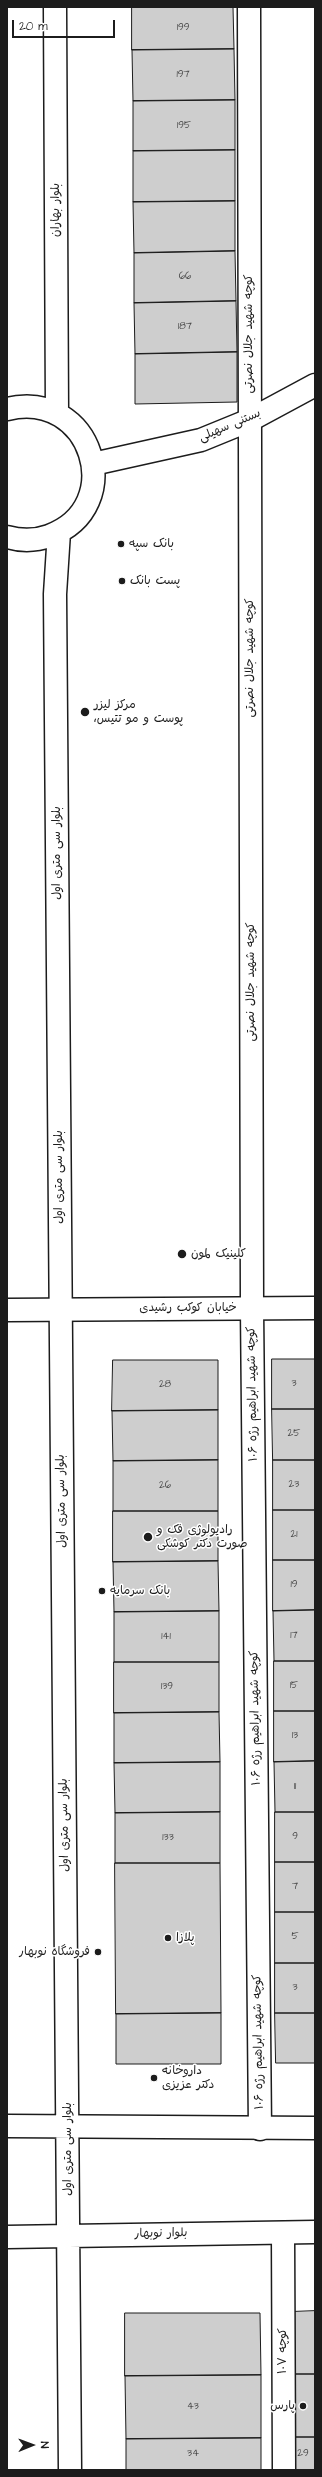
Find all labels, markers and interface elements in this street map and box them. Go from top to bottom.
scale bar [14,12,117,38]
text: 20 m [19,18,48,35]
house number: 199 [177,22,189,34]
house number: 197 [176,69,190,81]
house number: 195 [177,120,191,132]
street label: بلوار بهاران [49,183,63,237]
house number: 66 [179,271,191,283]
street label: کوچه شهید جلال نصرتی [242,274,256,394]
house number: 187 [178,321,192,333]
street label: بستنی سهیلی [197,407,263,445]
place label: بانک سپه [129,537,174,551]
marker: بانک سپه [116,539,126,549]
place label: پست بانک [130,574,180,588]
marker: پست بانک [117,576,127,586]
street label: کوچه شهید جلال نصرتی [243,598,257,718]
place label: مرکز لیزر ،پوست و مو تتیس [94,698,183,726]
marker: مرکز لیزر ،پوست و مو تتیس [79,706,91,718]
street label: بلوار سی متری اول [50,806,64,900]
street label: کوچه شهید جلال نصرتی [244,922,258,1042]
street label: بلوار سی متری اول [52,1130,66,1224]
place label: کلینیک لمون [191,1247,246,1261]
marker: کلینیک لمون [176,1248,188,1260]
street label: خیابان کوکب رشیدی [139,1301,237,1315]
street label: کوچه شهید ابراهیم رژه ۱۰۶ [245,1326,261,1462]
house number: 3 [291,1378,297,1390]
house number: 28 [159,1379,171,1391]
house number: 25 [288,1428,300,1440]
street label: بلوار سی متری اول [54,1454,70,1548]
house number: 23 [289,1479,299,1491]
house number: 26 [159,1480,171,1492]
place label: رادیولوژی فک و صورت دکتر کوشکی [157,1523,248,1551]
house number: 21 [290,1529,298,1541]
marker: رادیولوژی فک و صورت دکتر کوشکی [142,1531,154,1543]
house number: 19 [291,1579,297,1591]
place label: بانک سرمایه [110,1584,170,1598]
marker: بانک سرمایه [97,1586,107,1596]
house number: 17 [290,1630,298,1642]
house number: 141 [161,1631,171,1643]
street label: کوچه شهید ابراهیم رژه ۱۰۶ [248,1650,264,1786]
house number: 15 [290,1680,298,1692]
house number: 139 [161,1681,173,1693]
house number: 13 [292,1730,298,1742]
street label: بلوار سی متری اول [57,1778,73,1872]
house number: 11 [294,1781,296,1793]
house number: 9 [292,1831,298,1843]
house number: 133 [162,1832,174,1844]
house number: 7 [292,1881,298,1893]
place label: پلازا [176,1931,194,1945]
house number: 5 [291,1931,299,1943]
marker: پلازا [163,1933,173,1943]
place label: فروشگاه نوبهار [19,1945,90,1959]
marker: فروشگاه نوبهار [93,1947,103,1957]
street label: کوچه شهید ابراهیم رژه ۱۰۶ [251,1974,267,2110]
house number: 3 [292,1982,298,1994]
place label: داروخانه دکتر عزیزی [162,2064,214,2092]
marker: داروخانه دکتر عزیزی [149,2073,159,2083]
street label: بلوار سی متری اول [61,2102,75,2196]
street label: بلوار نوبهار [134,2226,188,2242]
street label: کوچه ۱۰۷ [276,2328,290,2374]
place label: پارس [270,2399,295,2413]
house number: 43 [187,2401,199,2413]
marker: پارس [298,2401,308,2411]
north arrow [12,2425,52,2465]
text: N [37,2441,52,2448]
house number: 34 [187,2448,199,2460]
house number: 29 [297,2448,309,2460]

